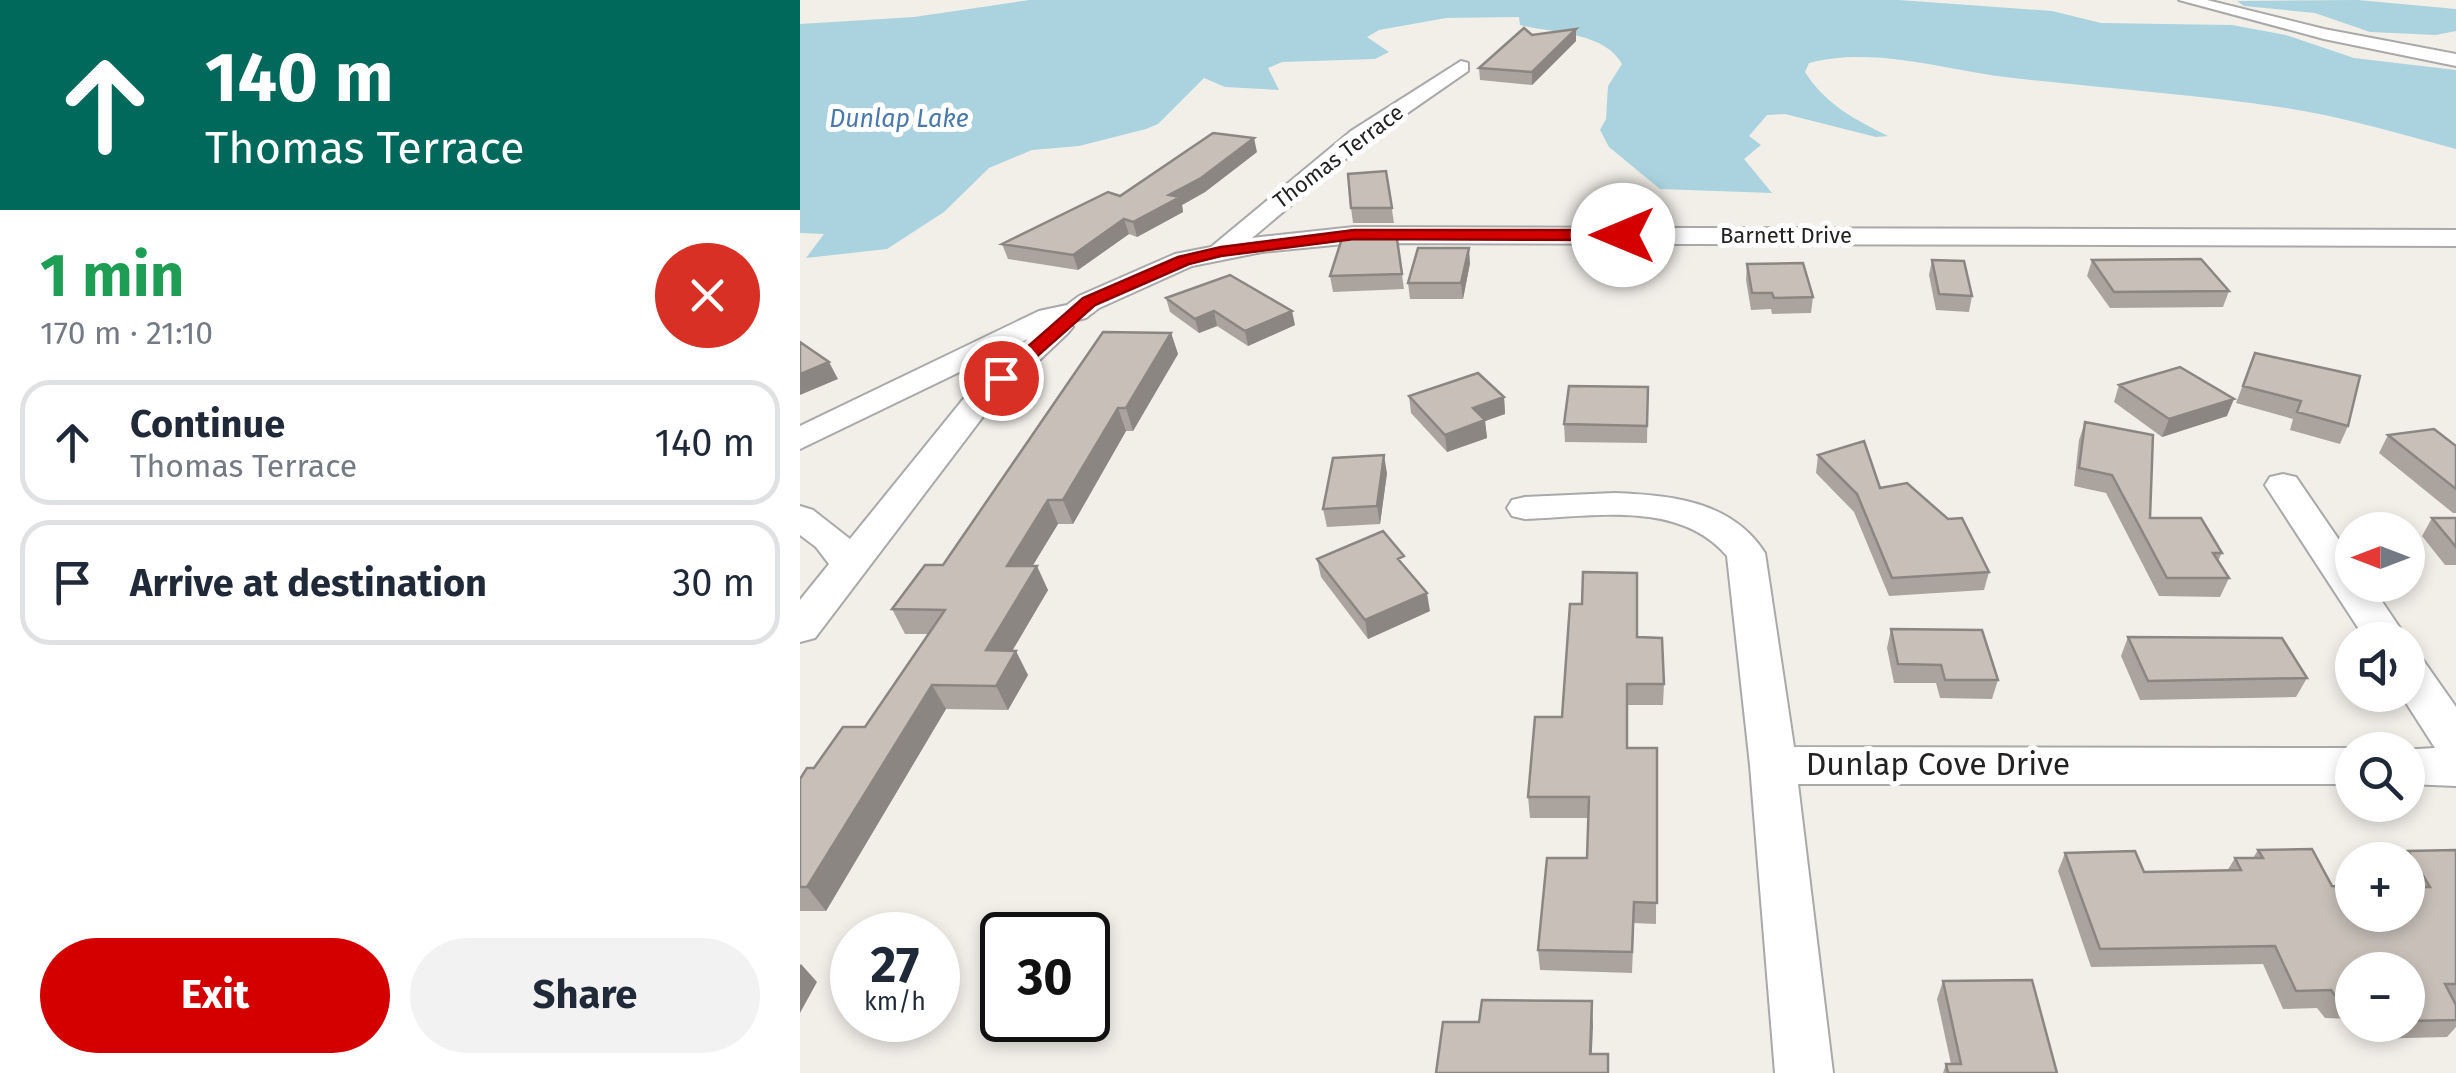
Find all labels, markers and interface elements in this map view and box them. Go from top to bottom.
text: 140 m [205,36,394,120]
icon: ahead [40,40,170,170]
street label: Thomas Terrace [1268,99,1409,214]
water label: Dunlap Lake [829,104,969,134]
text: Thomas Terrace [205,121,525,175]
position arrow [1571,183,1675,287]
street label: Barnett Drive [1720,222,1852,249]
text: 1 min [40,240,184,312]
button: close [655,243,760,348]
text: 170 m · 21:10 [40,314,213,352]
pin [959,336,1044,421]
icon: arrive [974,351,1029,406]
text: Continue [130,401,285,447]
icon: ahead [45,415,100,470]
text: 140 m [654,420,755,466]
text: Thomas Terrace [130,447,357,485]
north arrow [2335,512,2425,602]
map controls [2335,512,2425,1042]
icon: arrive [45,555,100,610]
text: Arrive at destination [130,560,487,606]
text: 30 m [672,560,755,606]
button: sound [2335,622,2425,712]
button: search [2335,732,2425,822]
street label: Dunlap Cove Drive [1806,745,2070,783]
button: + [2335,842,2425,932]
speed limit sign: 30 [980,912,1110,1042]
text: 27 [871,935,919,995]
button: Exit [40,938,390,1053]
button: Share [410,938,760,1053]
button: − [2335,952,2425,1042]
text: km/h [864,987,926,1017]

